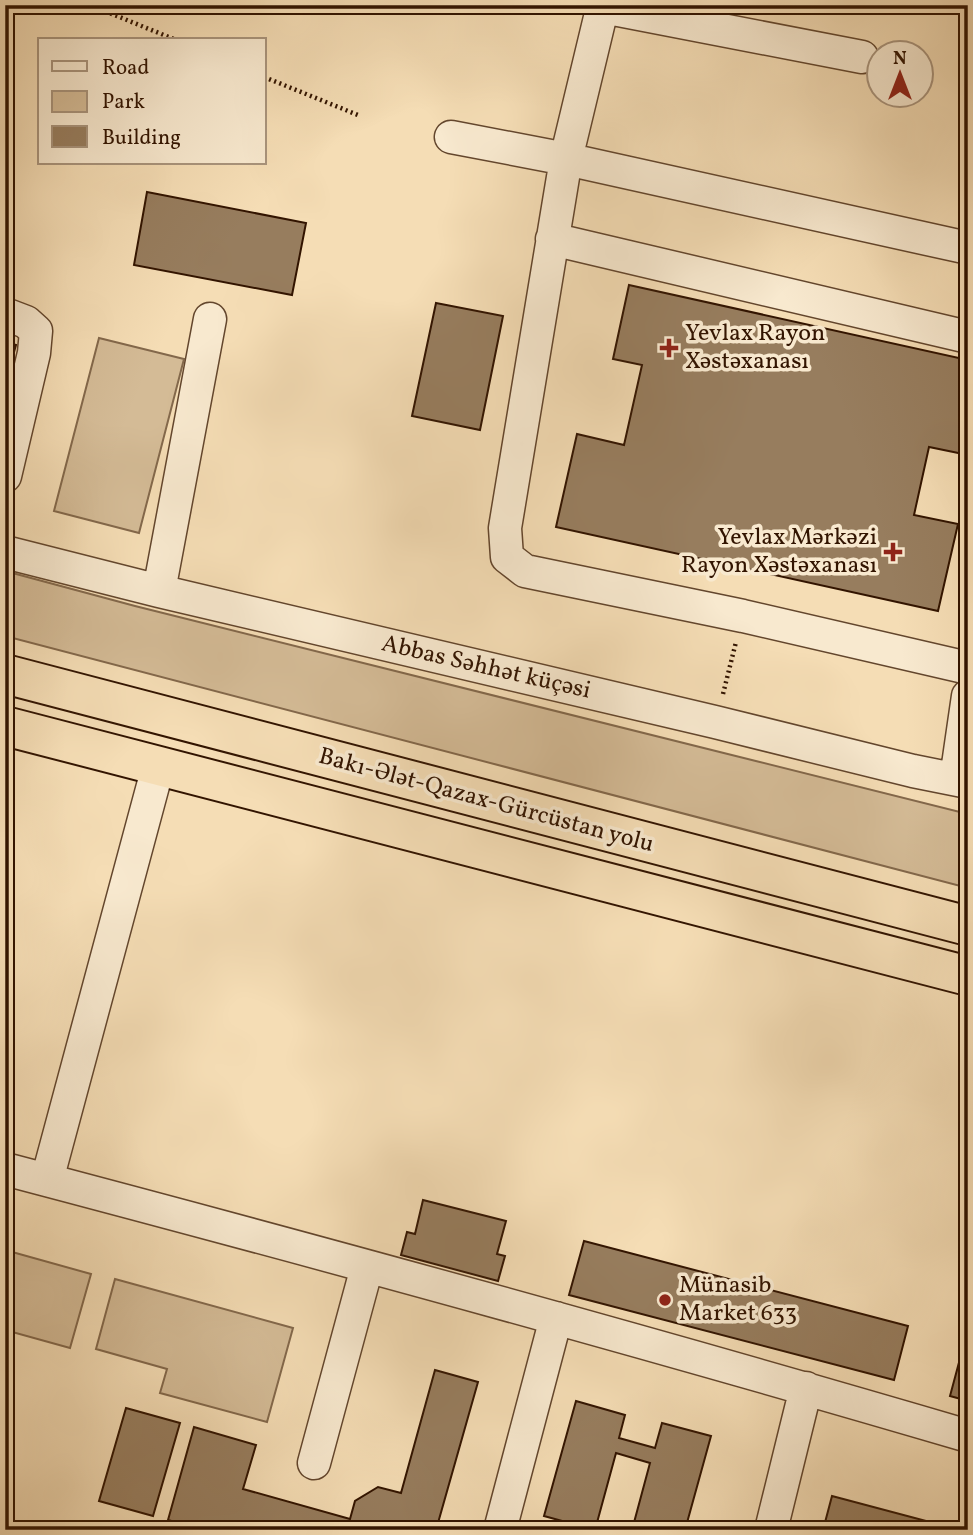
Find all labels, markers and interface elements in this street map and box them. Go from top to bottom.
legend [38,38,266,164]
north arrow [864,38,934,108]
text: N [893,46,907,72]
text: Road [102,54,149,83]
text: Park [102,88,145,117]
text: Building [102,124,181,153]
place label: Yevlax Rayon Xəstəxanası [685,317,825,379]
marker: Yevlax Rayon Xəstəxanası [659,338,679,358]
place label: Yevlax Mərkəzi Rayon Xəstəxanası [681,521,877,583]
marker: Yevlax Mərkəzi Rayon Xəstəxanası [883,542,903,562]
street label: Abbas Səhhət küçəsi [378,627,594,709]
street label: Bakı-Ələt-Qazax-Gürcüstan yolu [315,740,657,862]
place label: Münasib Market 633 [679,1269,797,1331]
marker: Münasib Market 633 [657,1292,673,1308]

